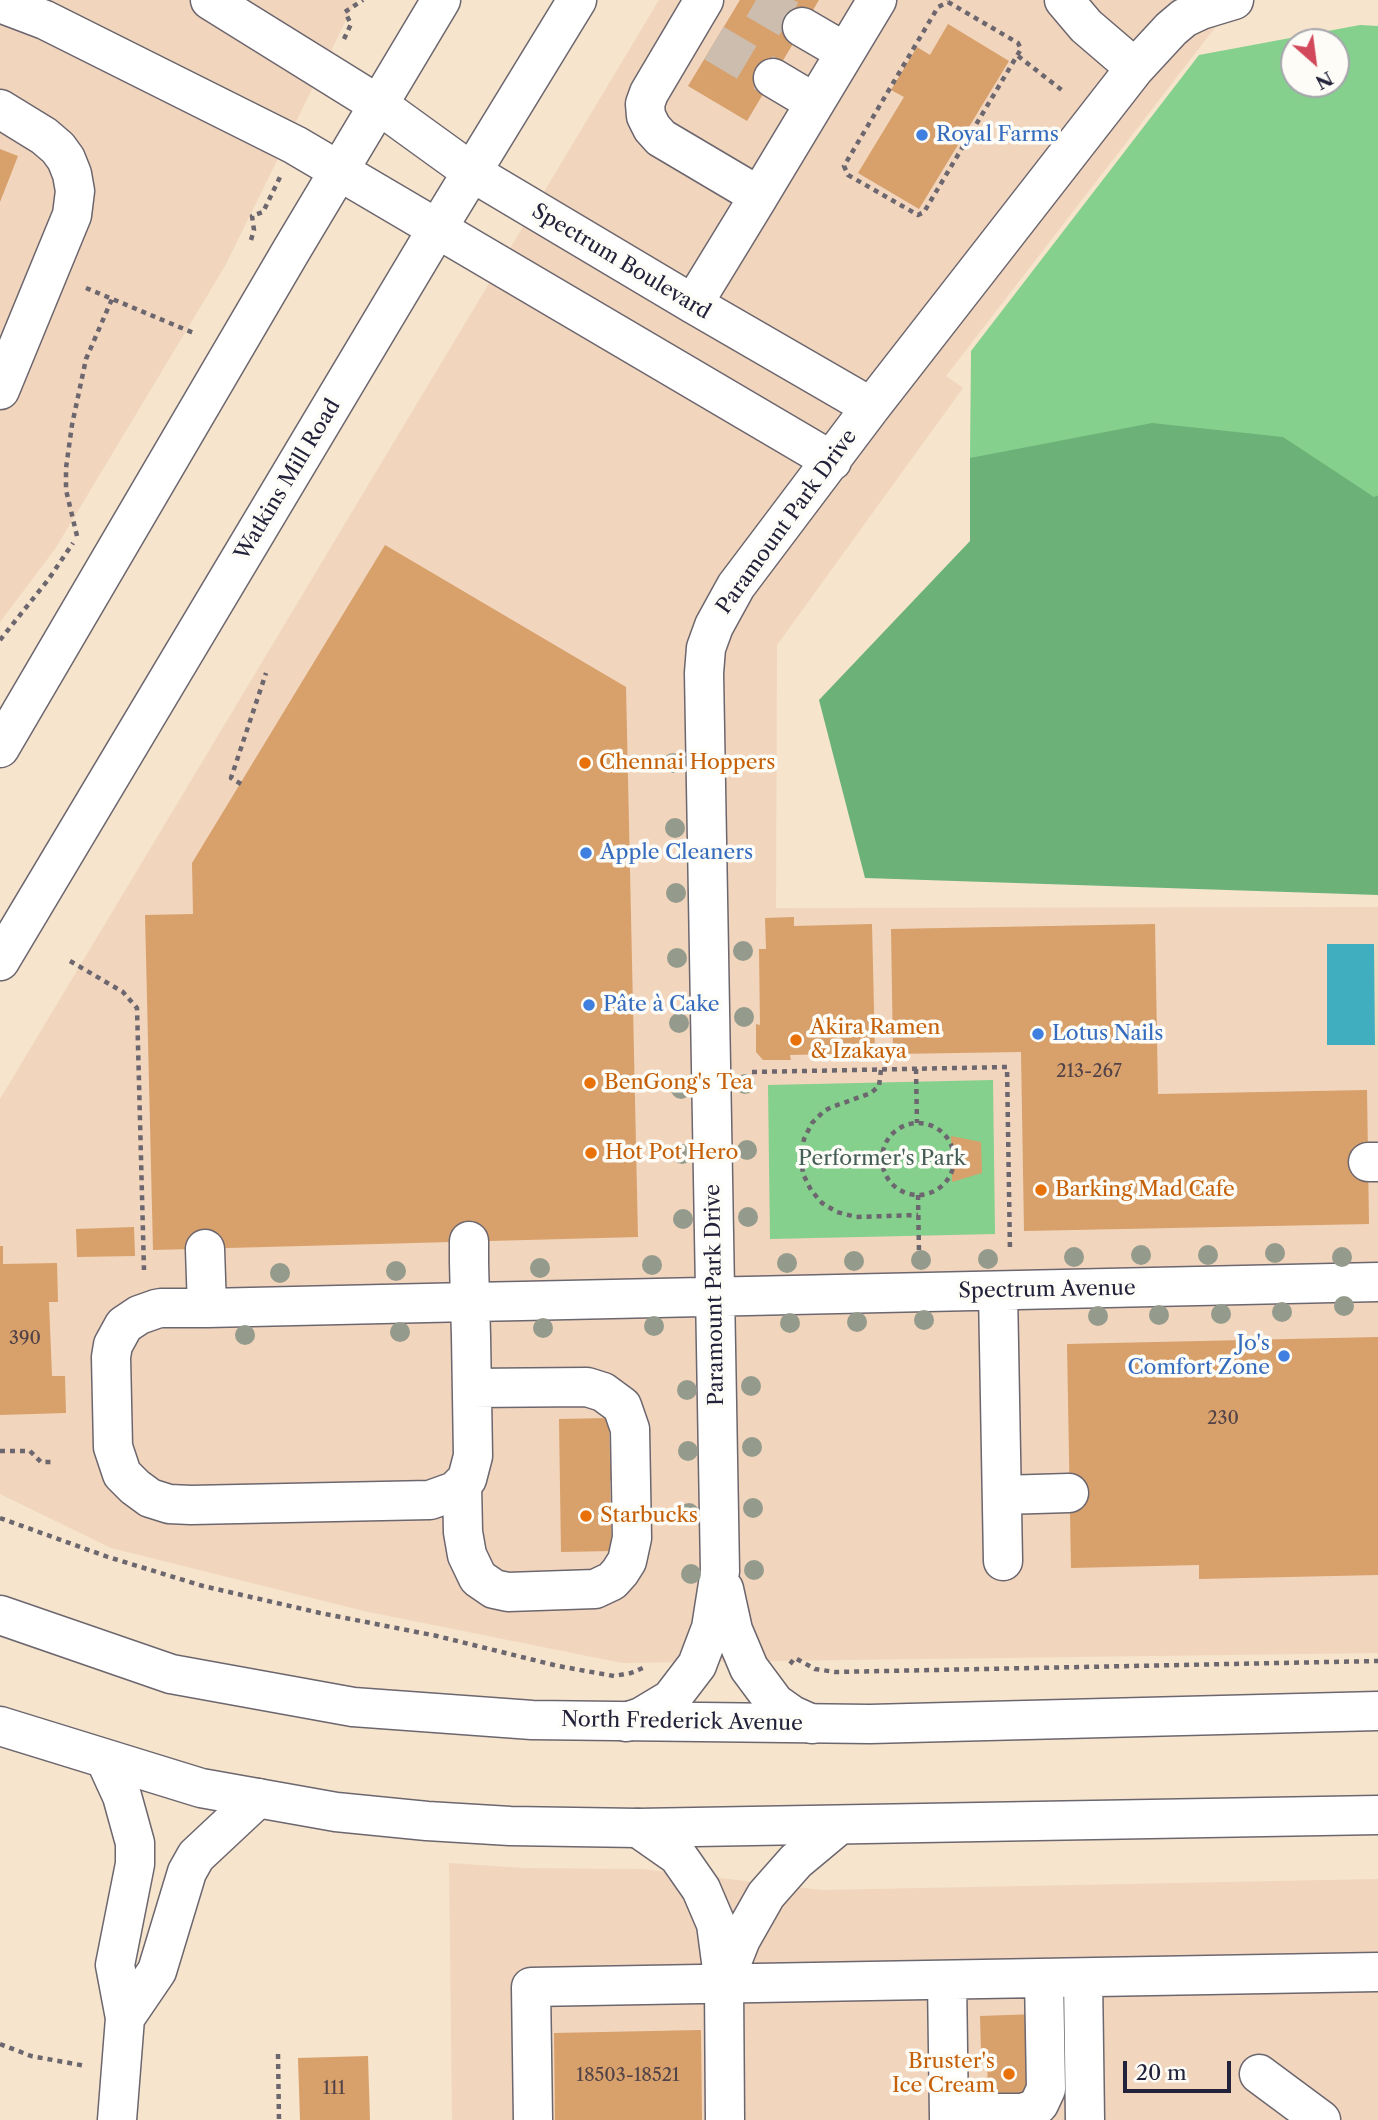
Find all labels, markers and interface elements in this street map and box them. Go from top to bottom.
north arrow [1280,28,1350,98]
text: N [1311,66,1337,94]
place label: Royal Farms [936,122,1059,148]
marker: Royal Farms [914,127,930,143]
street label: Spectrum Boulevard [527,199,715,325]
street label: Watkins Mill Road [230,395,346,565]
street label: Paramount Park Drive [712,425,862,619]
place label: Chennai Hoppers [599,750,775,776]
marker: Chennai Hoppers [577,755,593,771]
place label: Apple Cleaners [600,840,753,866]
marker: Apple Cleaners [578,845,594,861]
place label: Pâte à Cake [603,992,719,1018]
marker: Pâte à Cake [581,997,597,1013]
place label: Akira Ramen & Izakaya [810,1015,940,1065]
place label: Lotus Nails [1052,1021,1163,1047]
marker: Lotus Nails [1030,1026,1046,1042]
marker: Akira Ramen & Izakaya [788,1032,804,1048]
house number: 213-267 [1056,1061,1122,1083]
place label: BenGong's Tea [604,1070,753,1096]
marker: BenGong's Tea [582,1075,598,1091]
place label: Hot Pot Hero [605,1140,738,1166]
marker: Hot Pot Hero [583,1145,599,1161]
park label: Performer's Park [798,1146,966,1172]
place label: Barking Mad Cafe [1055,1177,1235,1203]
marker: Barking Mad Cafe [1033,1182,1049,1198]
street label: Paramount Park Drive [700,1184,730,1406]
street label: Spectrum Avenue [958,1276,1136,1304]
house number: 390 [9,1328,41,1350]
place label: Jo's Comfort Zone [1127,1331,1270,1381]
marker: Jo's Comfort Zone [1276,1348,1292,1364]
house number: 230 [1207,1408,1239,1430]
place label: Starbucks [600,1503,698,1529]
marker: Starbucks [578,1508,594,1524]
street label: North Frederick Avenue [561,1707,803,1737]
scale bar [1126,2046,1234,2090]
place label: Bruster's Ice Cream [892,2049,995,2099]
text: 20 m [1136,2060,1187,2085]
house number: 18503-18521 [576,2065,680,2087]
marker: Bruster's Ice Cream [1001,2066,1017,2082]
house number: 111 [323,2078,345,2100]

